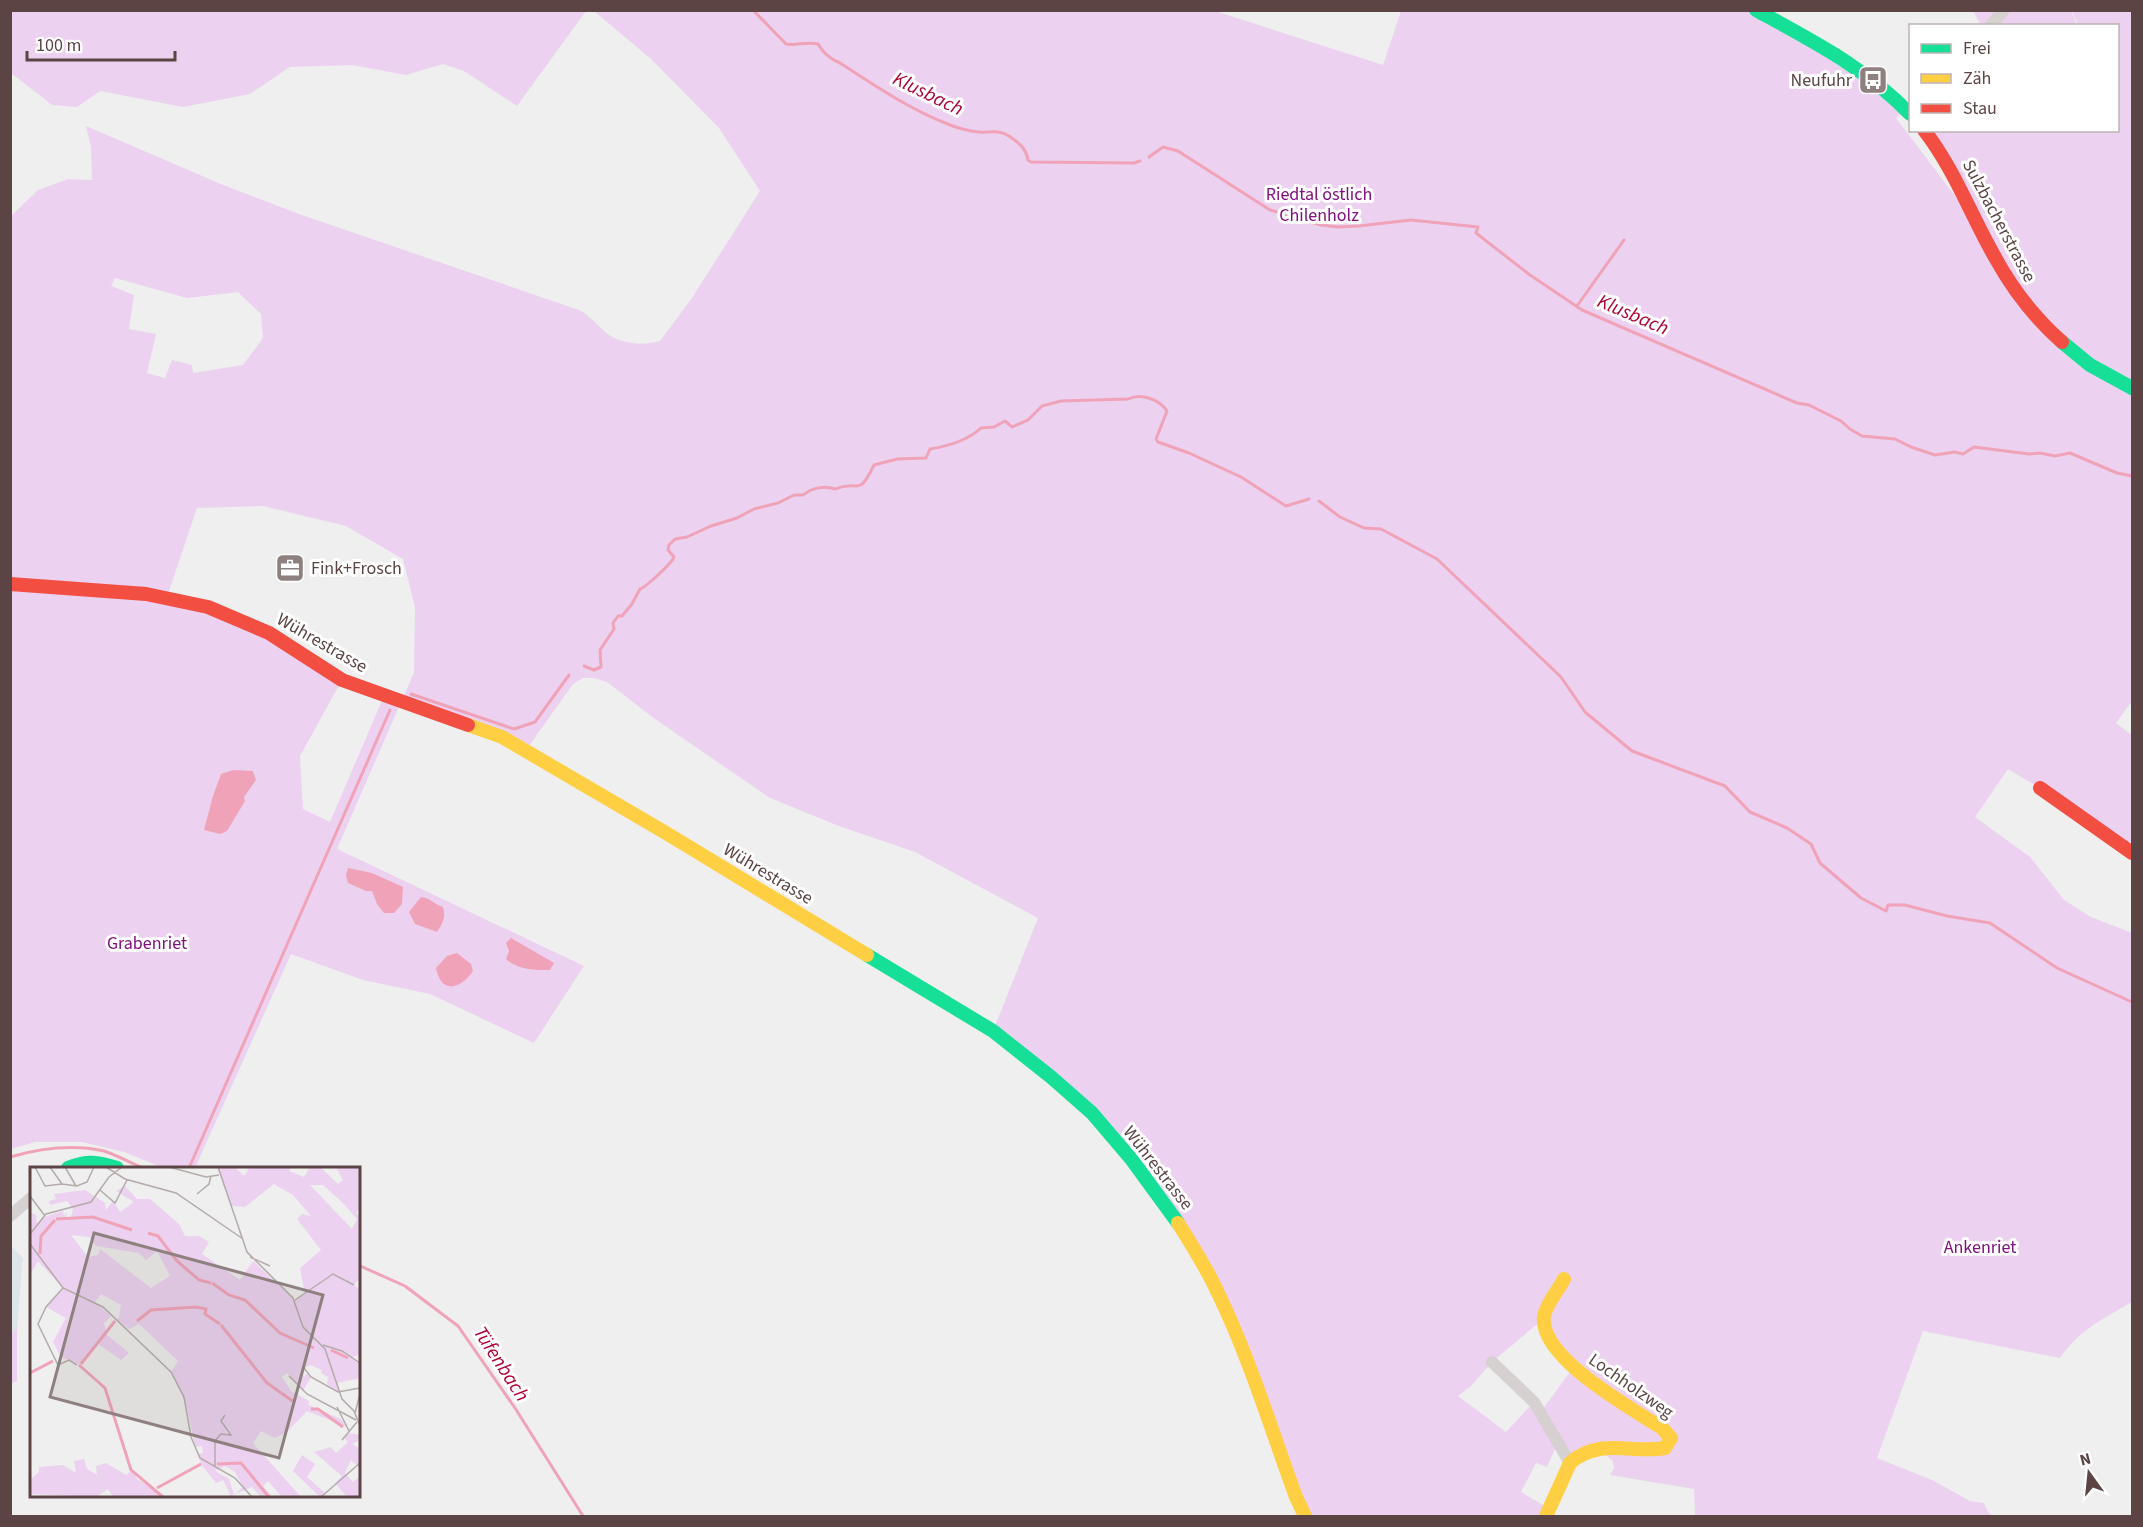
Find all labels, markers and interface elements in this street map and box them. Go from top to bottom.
scale bar [27,24,176,62]
legend [1909,24,2119,132]
text: 100 m [36,33,81,58]
text: Frei [1963,36,1991,61]
bus stop icon: Neufuhr [1857,64,1889,96]
water label: Klusbach [888,65,968,123]
text: Zäh [1963,66,1991,91]
place label: Neufuhr [1791,68,1853,93]
text: Stau [1963,96,1997,121]
street label: Sulzbacherstrasse [1956,155,2042,287]
park label: Riedtal östlich Chilenholz [1266,182,1372,228]
water label: Klusbach [1593,287,1673,343]
office icon: Fink+Frosch [274,552,306,584]
place label: Fink+Frosch [311,556,402,581]
street label: Wührestrasse [272,607,372,679]
street label: Wührestrasse [718,837,818,911]
park label: Grabenriet [107,931,187,956]
street label: Wührestrasse [1117,1121,1199,1216]
inset map [30,1167,360,1497]
park label: Ankenriet [1944,1235,2016,1260]
water label: Tüfenbach [466,1321,536,1407]
street label: Lochholzweg [1583,1347,1679,1425]
north arrow [2059,1443,2119,1503]
text: N [2077,1447,2093,1471]

